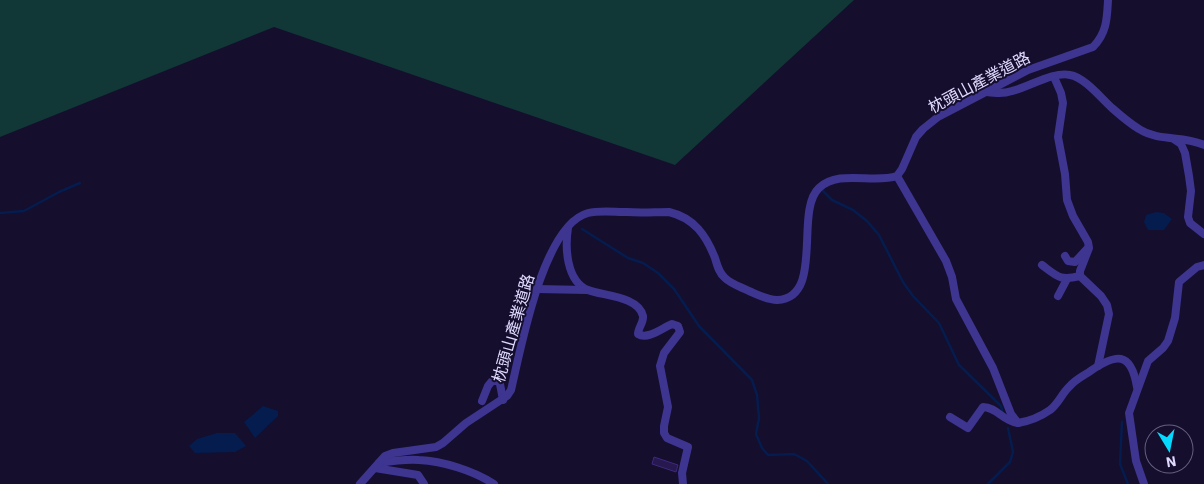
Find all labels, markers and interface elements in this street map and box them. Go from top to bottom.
street label: 枕頭山產業道路 [925,47,1033,117]
street label: 枕頭山產業道路 [488,271,538,385]
north arrow [1144,424,1194,474]
text: N [1165,452,1178,472]

